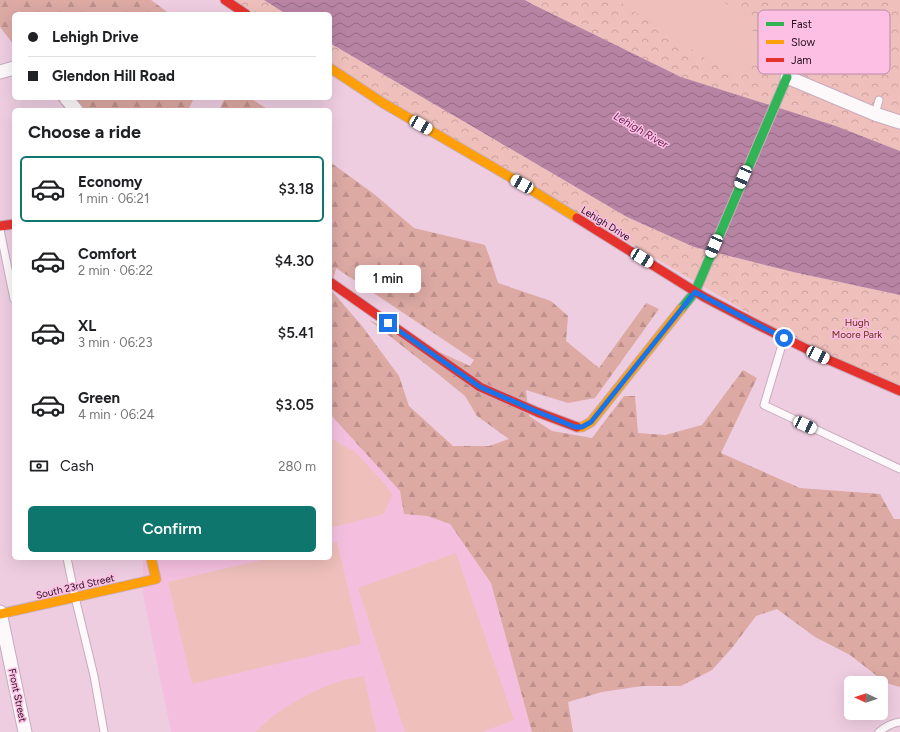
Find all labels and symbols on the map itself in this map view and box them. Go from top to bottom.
legend [758,10,890,74]
text: Fast [791,18,812,31]
text: Slow [791,36,815,49]
text: Jam [791,54,812,67]
water label: Lehigh River [611,110,671,152]
car [408,114,434,136]
car [733,164,753,190]
car [509,173,535,195]
street label: Lehigh Drive [579,203,633,244]
car [704,233,724,259]
car [629,247,655,269]
callout: 1 min [355,265,421,293]
route end [379,314,397,332]
park label: Hugh Moore Park [832,316,882,341]
route start [775,329,793,347]
car [805,344,831,366]
car [792,414,818,436]
street label: South 23rd Street [35,571,116,602]
street label: Front Street [6,667,30,723]
north arrow [844,676,888,720]

